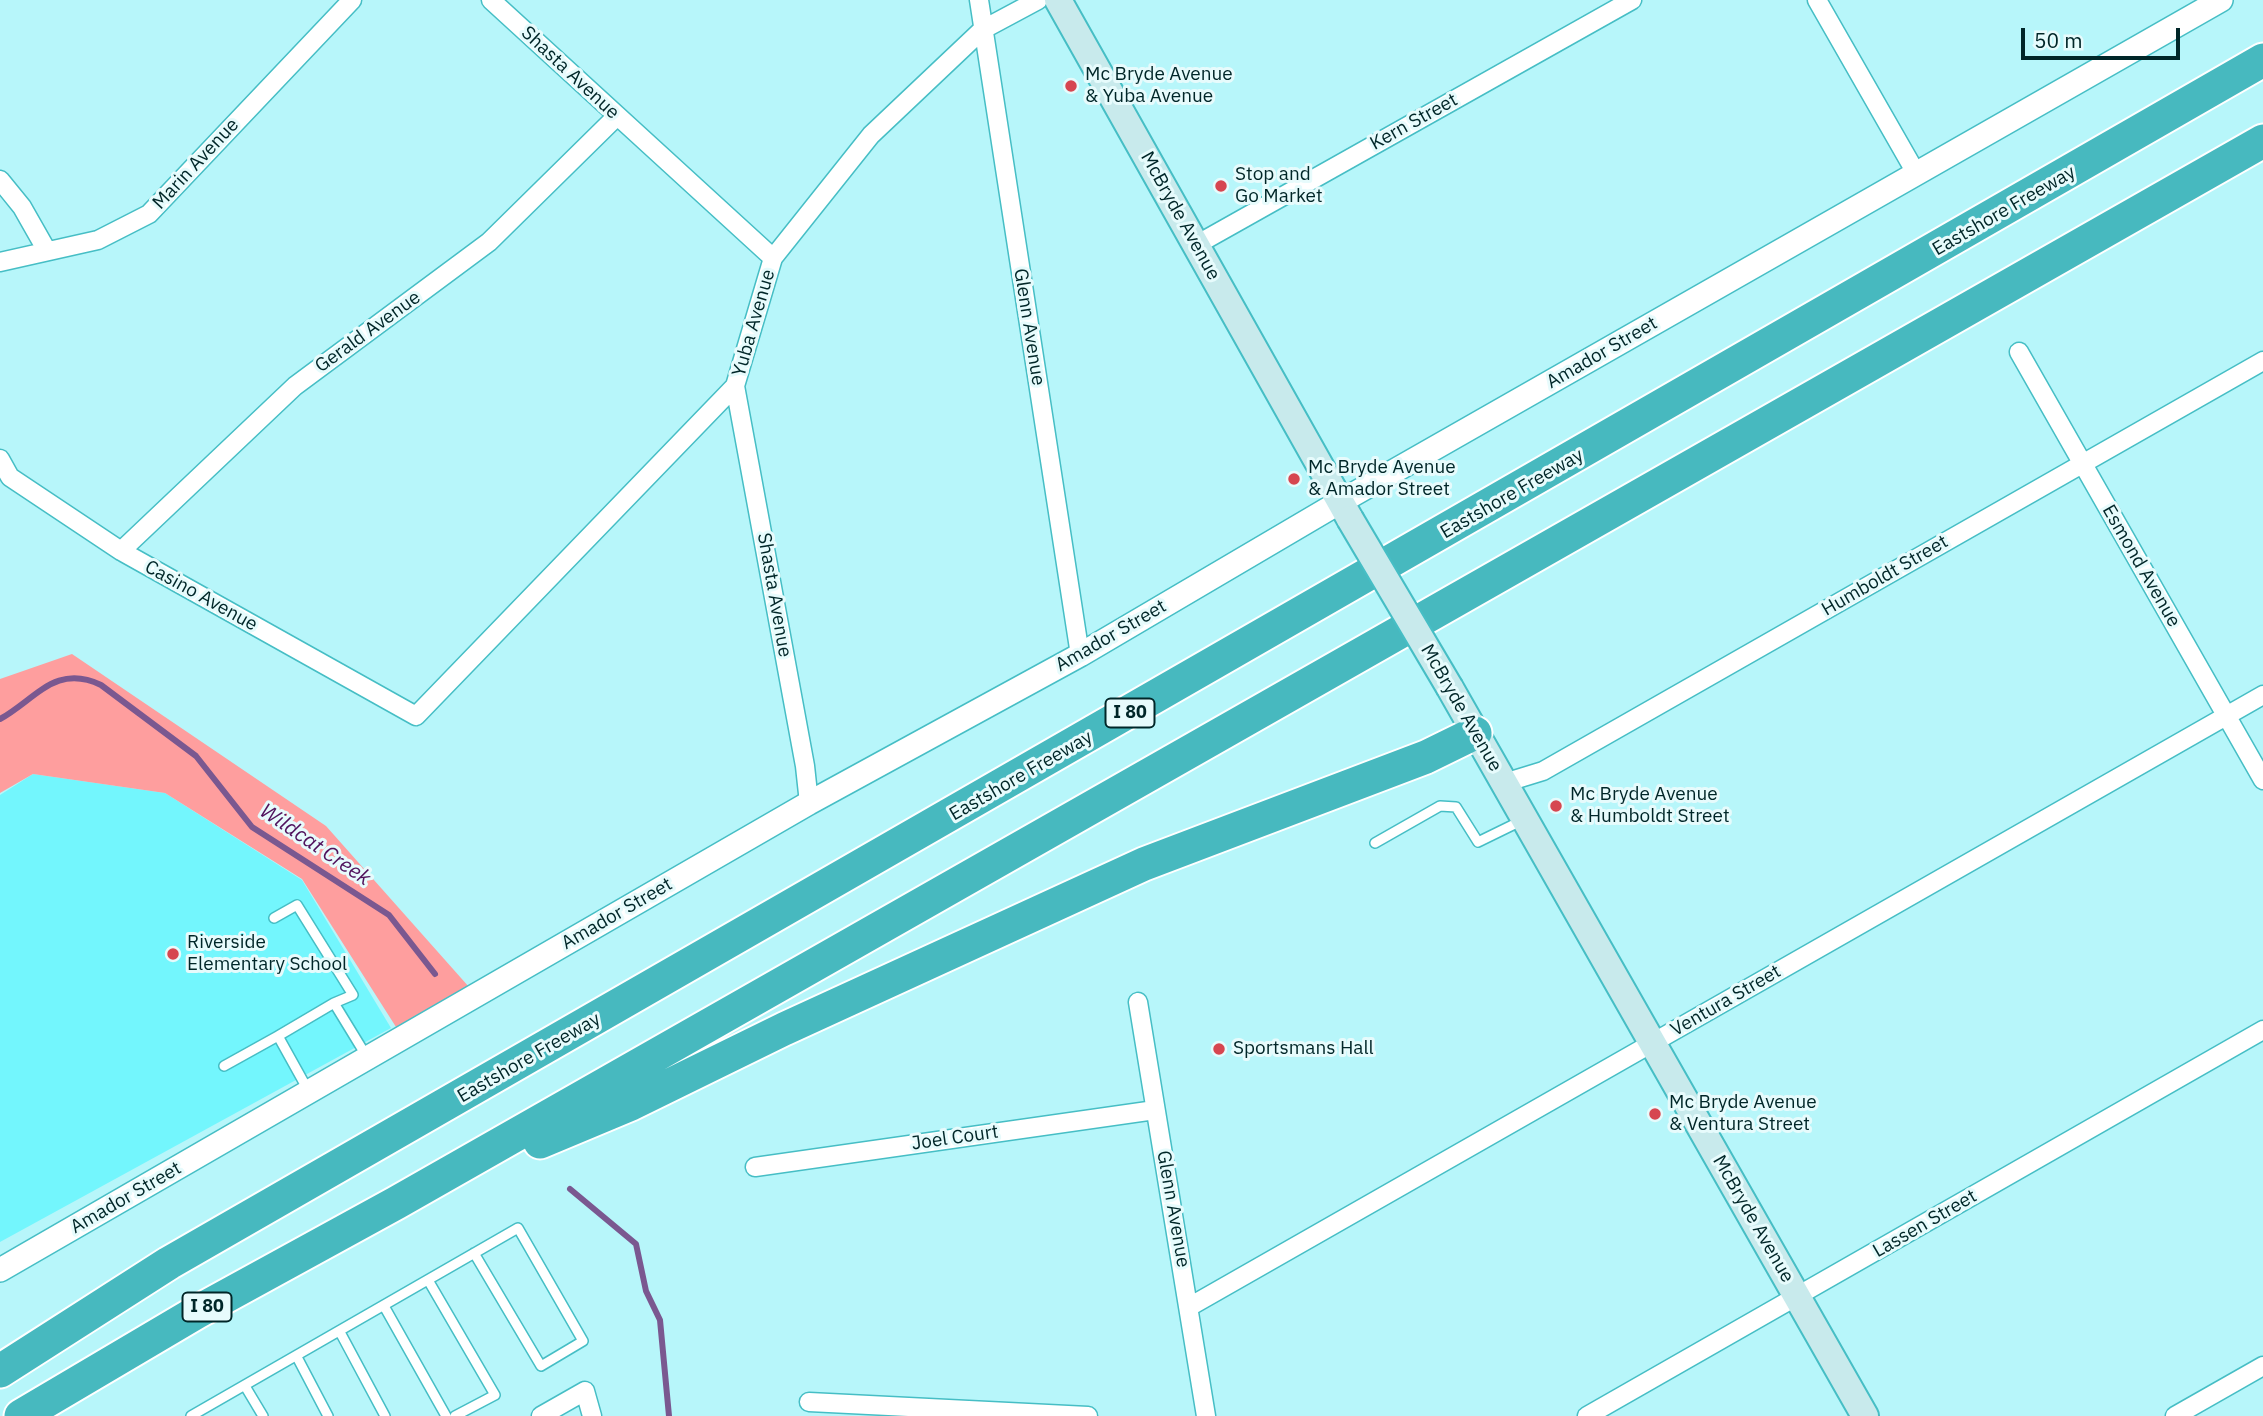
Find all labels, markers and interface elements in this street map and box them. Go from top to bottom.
scale bar [2025,14,2184,58]
street label: Shasta Avenue [516,22,624,124]
text: 50 m [2034,26,2083,54]
place label: Mc Bryde Avenue & Yuba Avenue [1085,64,1233,108]
marker: Mc Bryde Avenue & Yuba Avenue [1063,78,1079,94]
street label: Kern Street [1366,89,1462,155]
street label: Marin Avenue [148,114,244,214]
street label: McBryde Avenue [1135,148,1225,284]
street label: Eastshore Freeway [1928,161,2080,261]
place label: Stop and Go Market [1235,164,1323,208]
marker: Stop and Go Market [1213,178,1229,194]
street label: Yuba Avenue [728,267,780,379]
street label: Glenn Avenue [1008,267,1050,387]
street label: Gerald Avenue [311,286,425,378]
street label: Amador Street [1543,312,1661,394]
street label: Eastshore Freeway [1436,444,1588,544]
place label: Mc Bryde Avenue & Amador Street [1308,457,1456,501]
marker: Mc Bryde Avenue & Amador Street [1286,471,1302,487]
street label: Esmond Avenue [2097,501,2185,631]
street label: Shasta Avenue [752,531,796,659]
street label: Humboldt Street [1818,531,1952,621]
street label: Casino Avenue [141,556,261,636]
street label: Amador Street [1052,595,1170,677]
street label: McBryde Avenue [1415,640,1507,776]
road number: I 80 [1106,698,1154,728]
street label: Eastshore Freeway [945,726,1097,826]
place label: Mc Bryde Avenue & Humboldt Street [1570,784,1730,828]
marker: Mc Bryde Avenue & Humboldt Street [1548,798,1564,814]
water label: Wildcat Creek [255,799,375,891]
street label: Amador Street [558,873,676,955]
place label: Riverside Elementary School [187,932,347,976]
marker: Riverside Elementary School [165,946,181,962]
street label: Ventura Street [1667,960,1785,1042]
street label: Eastshore Freeway [453,1008,605,1108]
place label: Sportsmans Hall [1233,1038,1374,1060]
marker: Sportsmans Hall [1211,1041,1227,1057]
place label: Mc Bryde Avenue & Ventura Street [1669,1092,1817,1136]
marker: Mc Bryde Avenue & Ventura Street [1647,1106,1663,1122]
street label: Joel Court [910,1121,1000,1155]
street label: Glenn Avenue [1152,1149,1194,1269]
street label: McBryde Avenue [1707,1151,1799,1287]
street label: Amador Street [67,1157,185,1239]
street label: Lassen Street [1869,1185,1981,1263]
road number: I 80 [182,1292,232,1322]

